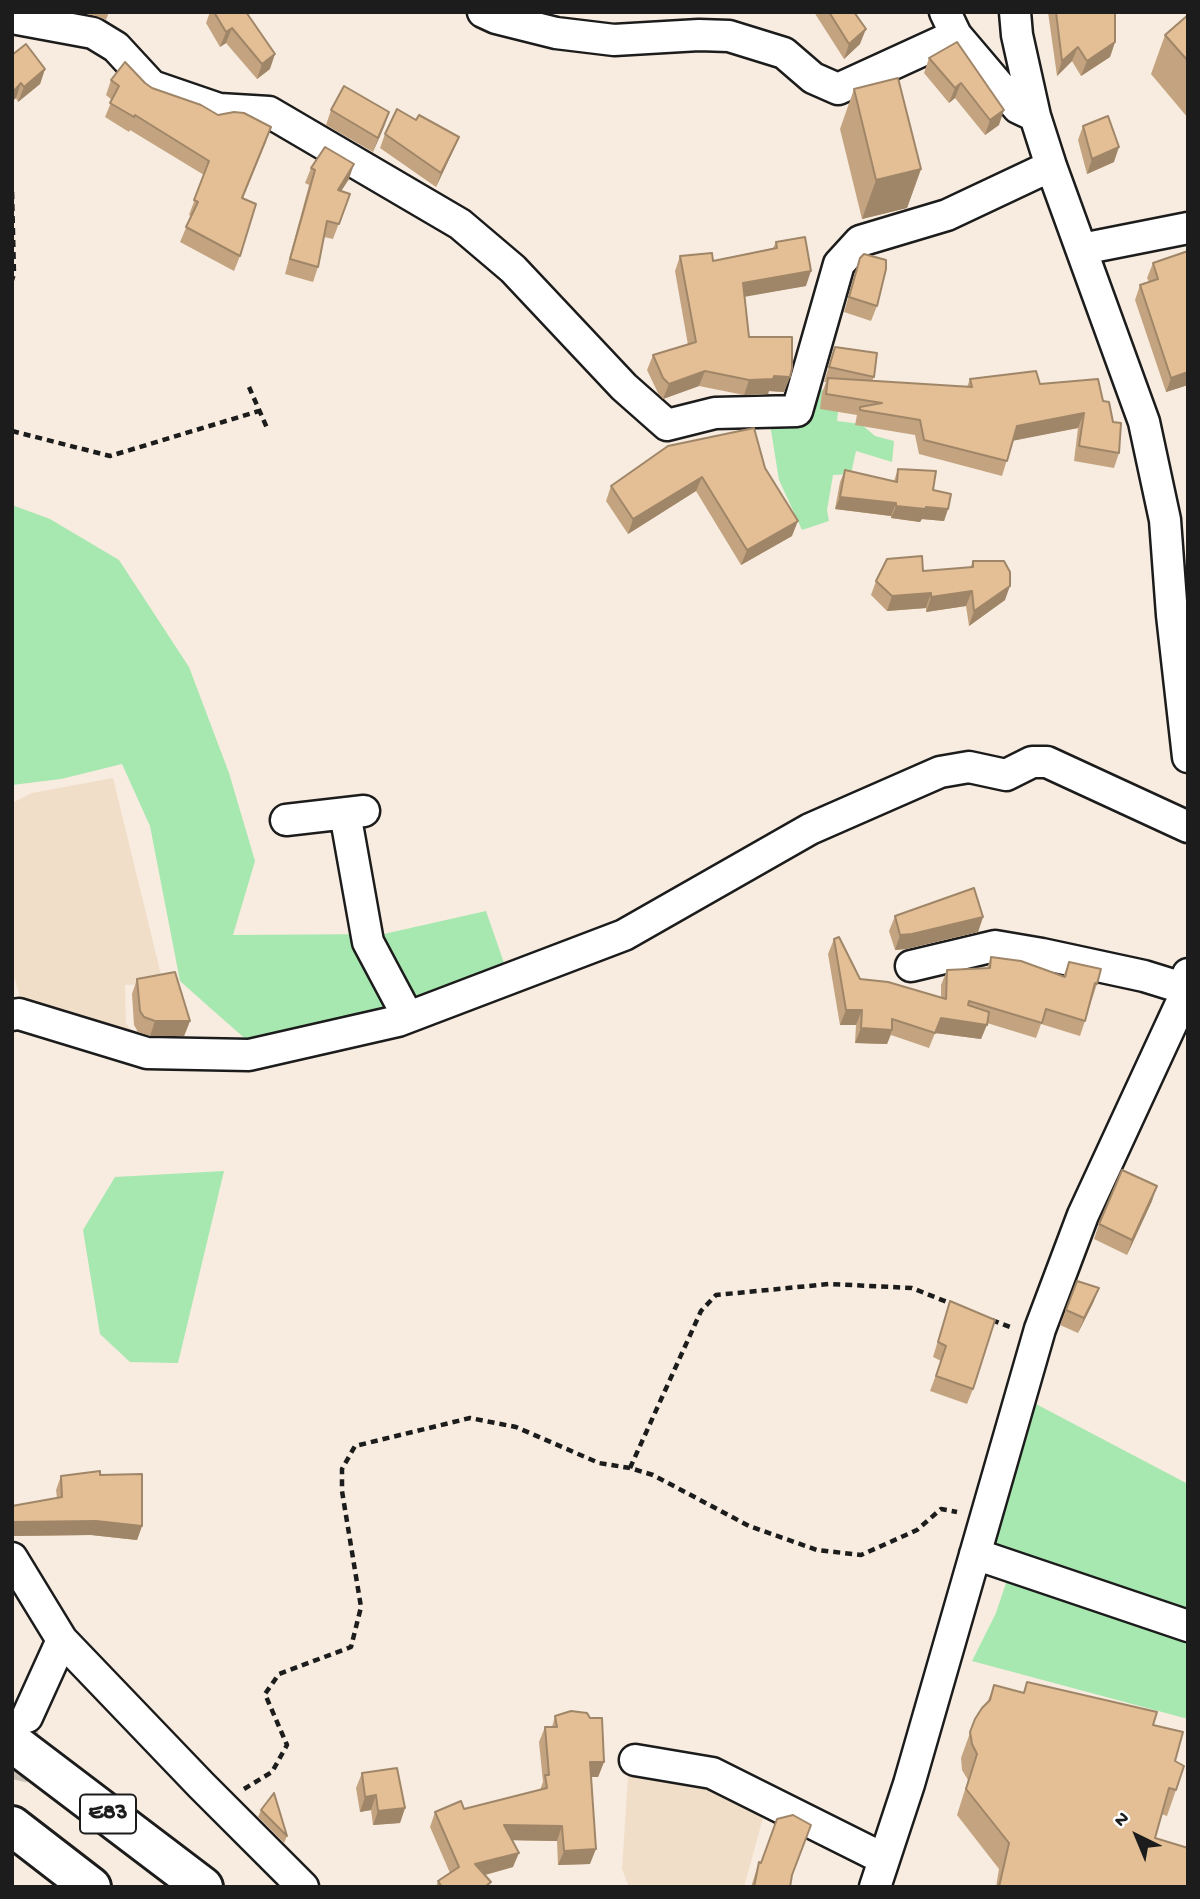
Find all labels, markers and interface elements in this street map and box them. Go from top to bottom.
road number: E83 [80,1795,136,1834]
north arrow [1102,1801,1172,1871]
text: N [1110,1808,1135,1833]

